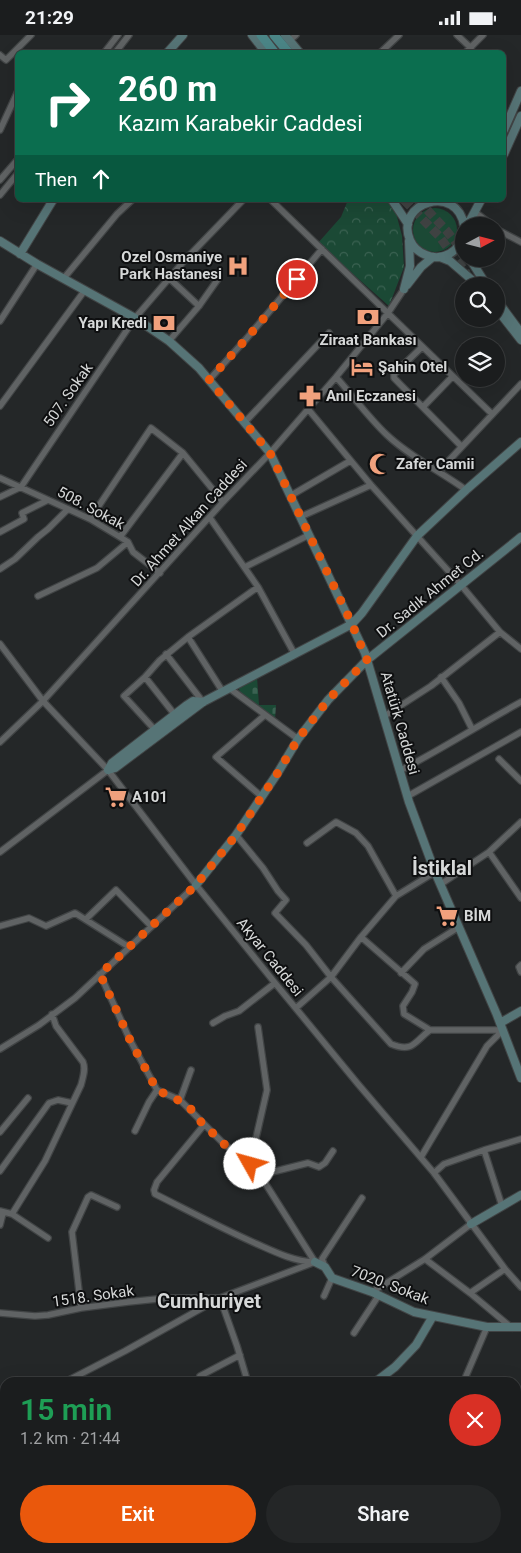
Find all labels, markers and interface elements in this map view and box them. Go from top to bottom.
text: 21:29 [25,6,74,29]
text: 260 m [118,69,217,110]
icon: right [35,70,100,135]
text: Kazım Karabekir Caddesi [118,111,363,136]
icon: ahead [87,165,115,193]
text: Then [35,168,77,191]
north arrow [455,217,505,267]
map controls [455,217,505,387]
place label: Ozel Osmaniye Park Hastanesi [120,248,222,283]
hospital icon: Ozel Osmaniye Park Hastanesi [225,253,251,279]
pin [276,258,318,300]
icon: arrive [283,265,311,293]
button: search [455,277,505,327]
bank icon: Ziraat Bankası [355,304,381,330]
bank icon: Yapı Kredi [151,310,177,336]
place label: Yapı Kredi [79,314,147,332]
place label: Ziraat Bankası [319,331,417,349]
button: layers [455,337,505,387]
hotel icon: Şahin Otel [349,354,375,380]
place label: Şahin Otel [378,358,447,376]
street label: 507. Sokak [39,359,97,430]
pharmacy icon: Anıl Eczanesi [297,383,323,409]
place label: Anıl Eczanesi [326,387,416,405]
mosque icon: Zafer Camii [367,451,393,477]
place label: Zafer Camii [396,455,474,473]
street label: Dr. Ahmet Alkan Caddesi [127,456,251,590]
street label: 508. Sokak [54,483,128,533]
street label: Dr. Sadık Ahmet Cd. [373,544,487,642]
street label: Atatürk Caddesi [377,669,423,777]
supermarket icon: A101 [103,784,129,810]
place label: A101 [132,788,168,806]
district label: İstiklal [412,856,472,880]
supermarket icon: BİM [434,903,460,929]
place label: BİM [464,907,491,925]
street label: Akyar Caddesi [233,914,307,1000]
position arrow [223,1137,275,1189]
street label: 7020. Sokak [348,1262,432,1308]
street label: 1518. Sokak [51,1281,135,1311]
district label: Cumhuriyet [157,1289,261,1313]
text: 15 min [20,1392,112,1427]
button: close [449,1394,501,1446]
text: 1.2 km · 21:44 [20,1429,120,1448]
button: Exit [20,1485,256,1543]
button: Share [266,1485,501,1543]

